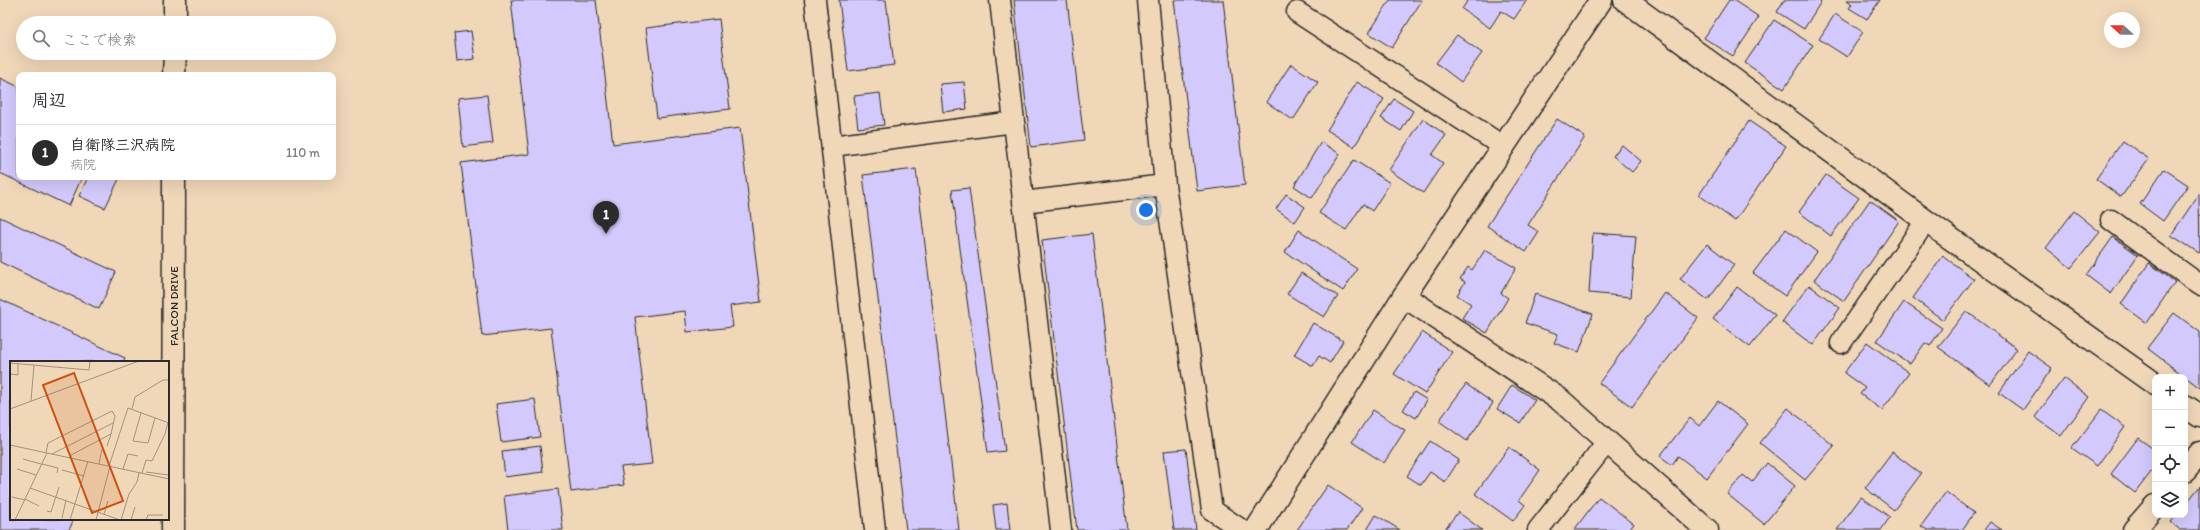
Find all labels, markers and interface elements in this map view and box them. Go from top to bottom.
north arrow [2104,12,2140,48]
search box [16,16,336,60]
icon: search [30,27,52,49]
text: ここで検索 [62,31,137,49]
text: 周辺 [32,90,66,110]
text: 自衛隊三沢病院 [70,136,175,154]
text: 1 [42,145,48,160]
text: 110 m [286,145,320,160]
text: 病院 [70,157,96,172]
your location [1136,200,1156,220]
pin: 1 [593,201,619,234]
street label: FALCON DRIVE [167,266,181,346]
inset map [10,361,169,520]
map controls [2152,374,2188,518]
button: + [2152,374,2188,410]
button: − [2152,410,2188,446]
button: locate [2152,446,2188,482]
button: layers [2152,482,2188,518]

